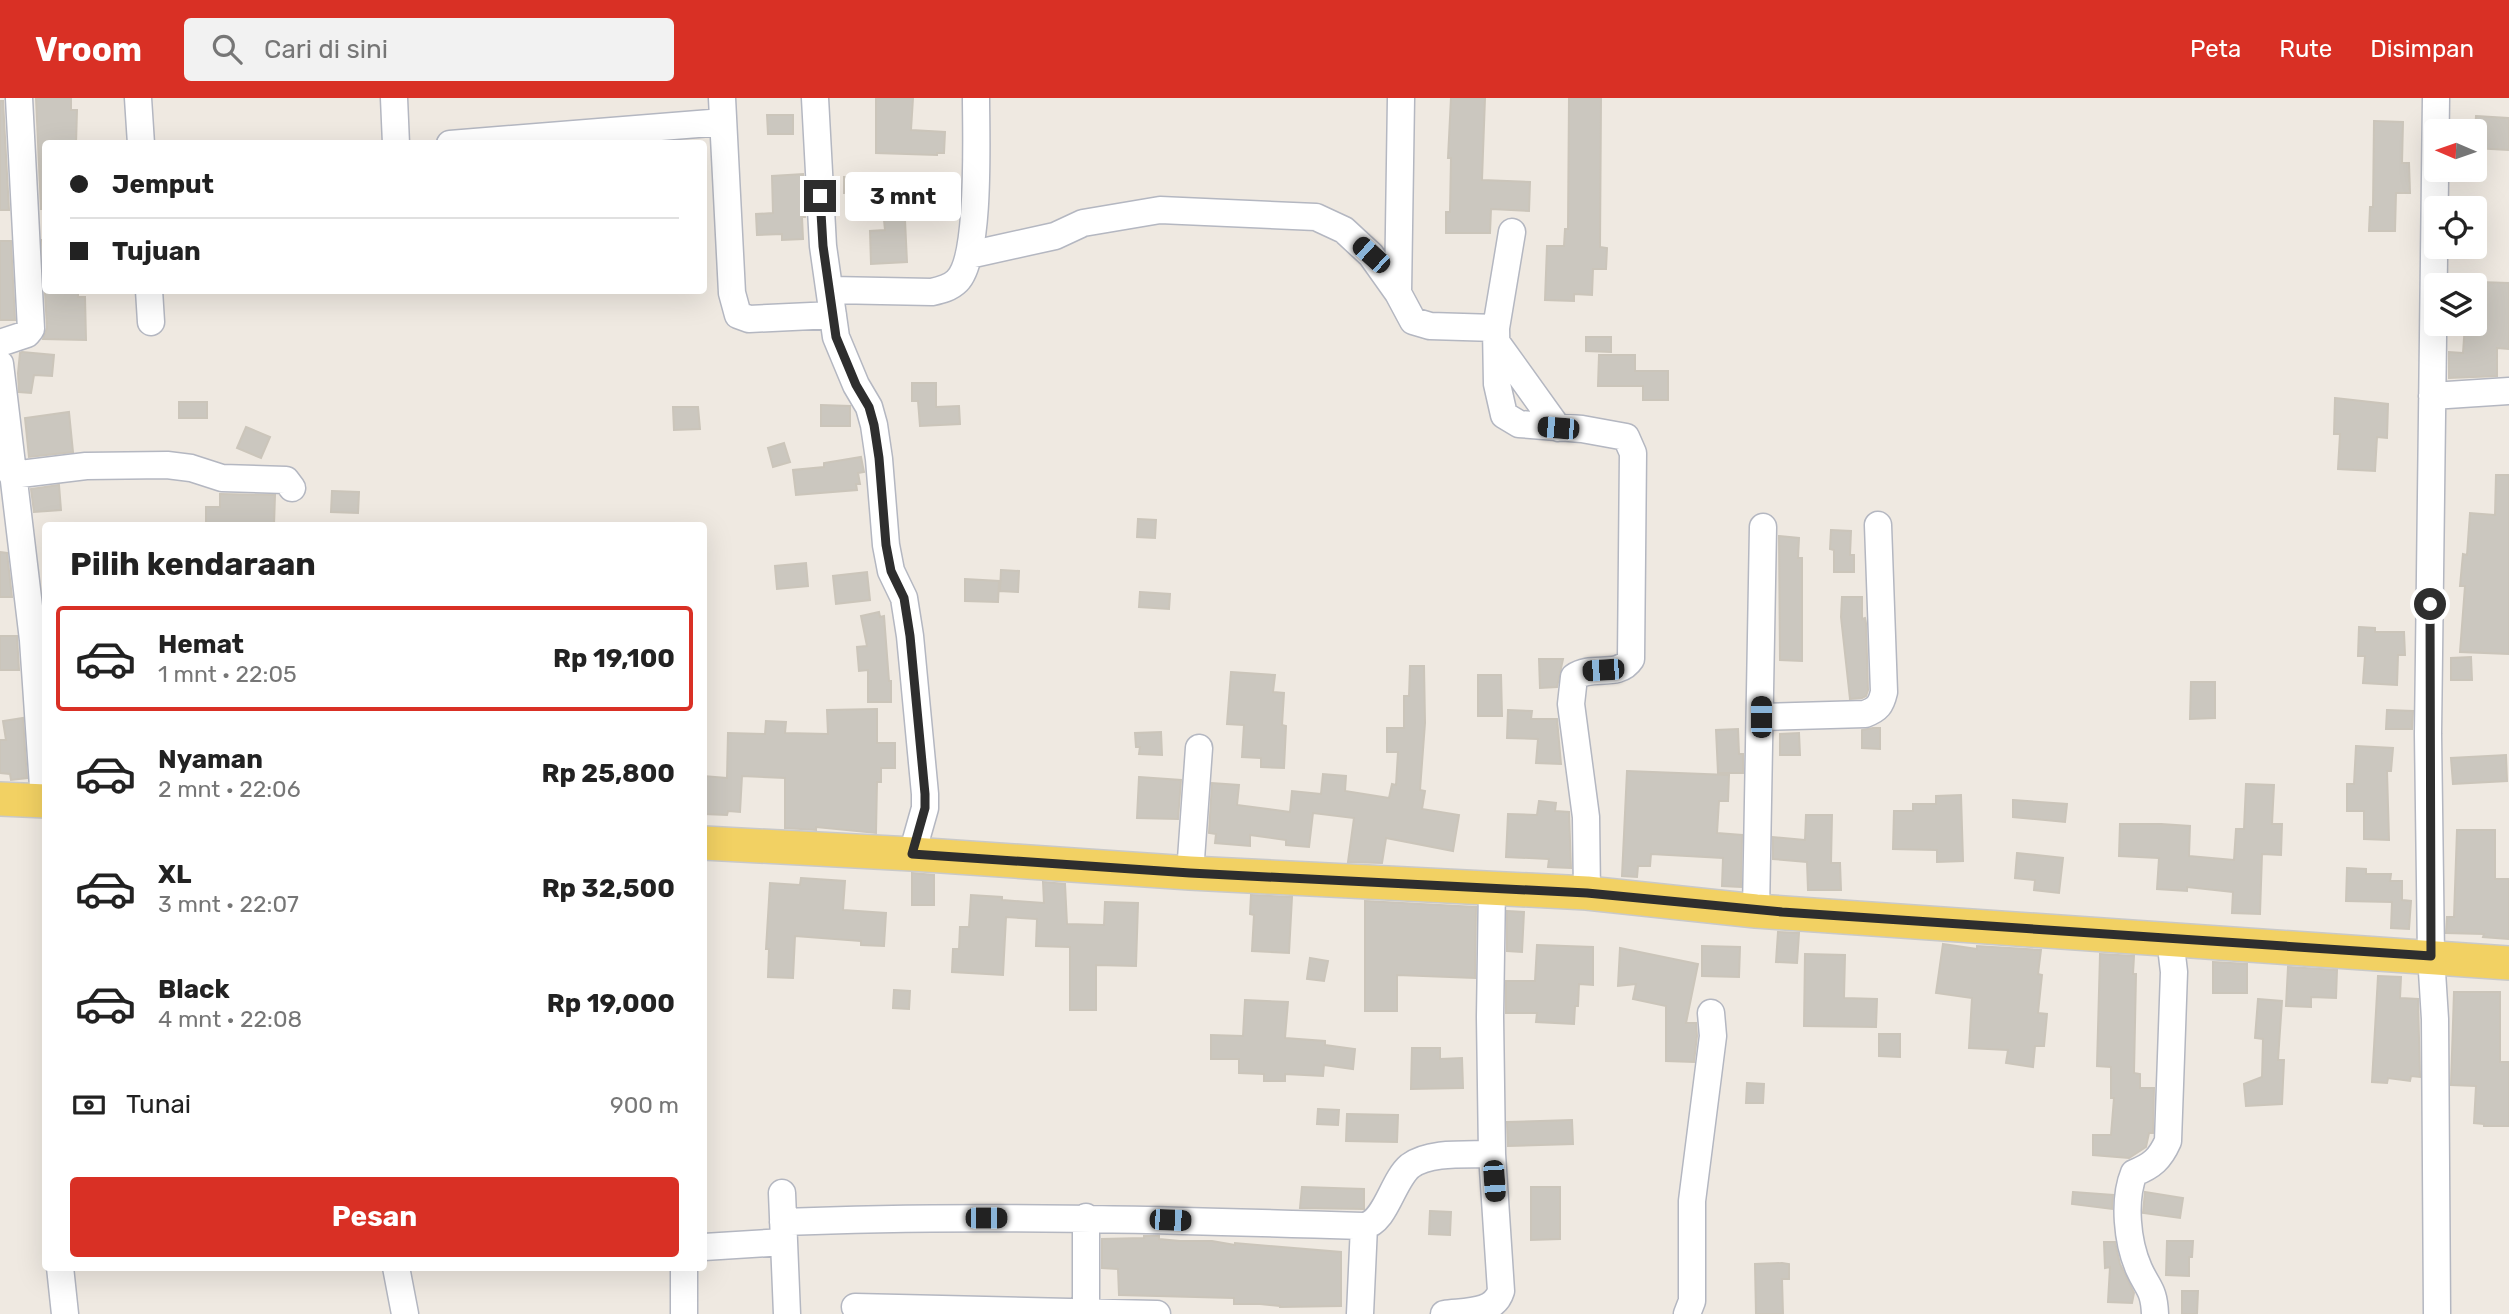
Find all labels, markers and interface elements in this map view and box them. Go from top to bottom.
search box [184,18,674,81]
text: Vroom [35,30,142,69]
icon: search [208,30,246,68]
text: Cari di sini [264,34,388,65]
text: Peta [2190,35,2241,63]
text: Rute [2279,35,2332,63]
text: Disimpan [2370,35,2474,63]
north arrow [2424,119,2487,182]
map controls [2424,119,2487,336]
text: Jemput [112,169,214,200]
callout: 3 mnt [844,172,960,220]
route end [804,180,836,212]
text: 3 mnt [870,182,936,210]
button: locate [2424,196,2487,259]
car [1349,233,1394,277]
text: Tujuan [112,236,201,267]
button: layers [2424,273,2487,336]
car [1537,416,1580,440]
text: Pilih kendaraan [70,545,316,583]
route start [2414,588,2446,620]
icon: car [74,627,137,690]
text: Hemat [158,629,244,660]
text: Rp 19,100 [553,643,675,674]
car [1582,658,1625,682]
text: 1 mnt · 22:05 [158,660,297,688]
car [1751,696,1772,738]
icon: car [74,742,137,805]
text: Nyaman [158,744,263,775]
text: Rp 25,800 [541,758,675,789]
text: 2 mnt · 22:06 [158,775,301,803]
icon: car [74,857,137,920]
text: XL [158,859,191,890]
text: Rp 32,500 [542,873,675,904]
text: 3 mnt · 22:07 [158,890,299,918]
icon: car [74,972,137,1035]
text: Black [158,974,230,1005]
text: Rp 19,000 [547,988,675,1019]
text: 4 mnt · 22:08 [158,1005,302,1033]
icon: cash [70,1086,108,1124]
text: Tunai [126,1089,191,1120]
text: 900 m [610,1091,679,1119]
car [1483,1159,1506,1203]
button: Pesan [70,1177,679,1257]
car [966,1208,1008,1229]
car [1149,1209,1192,1231]

